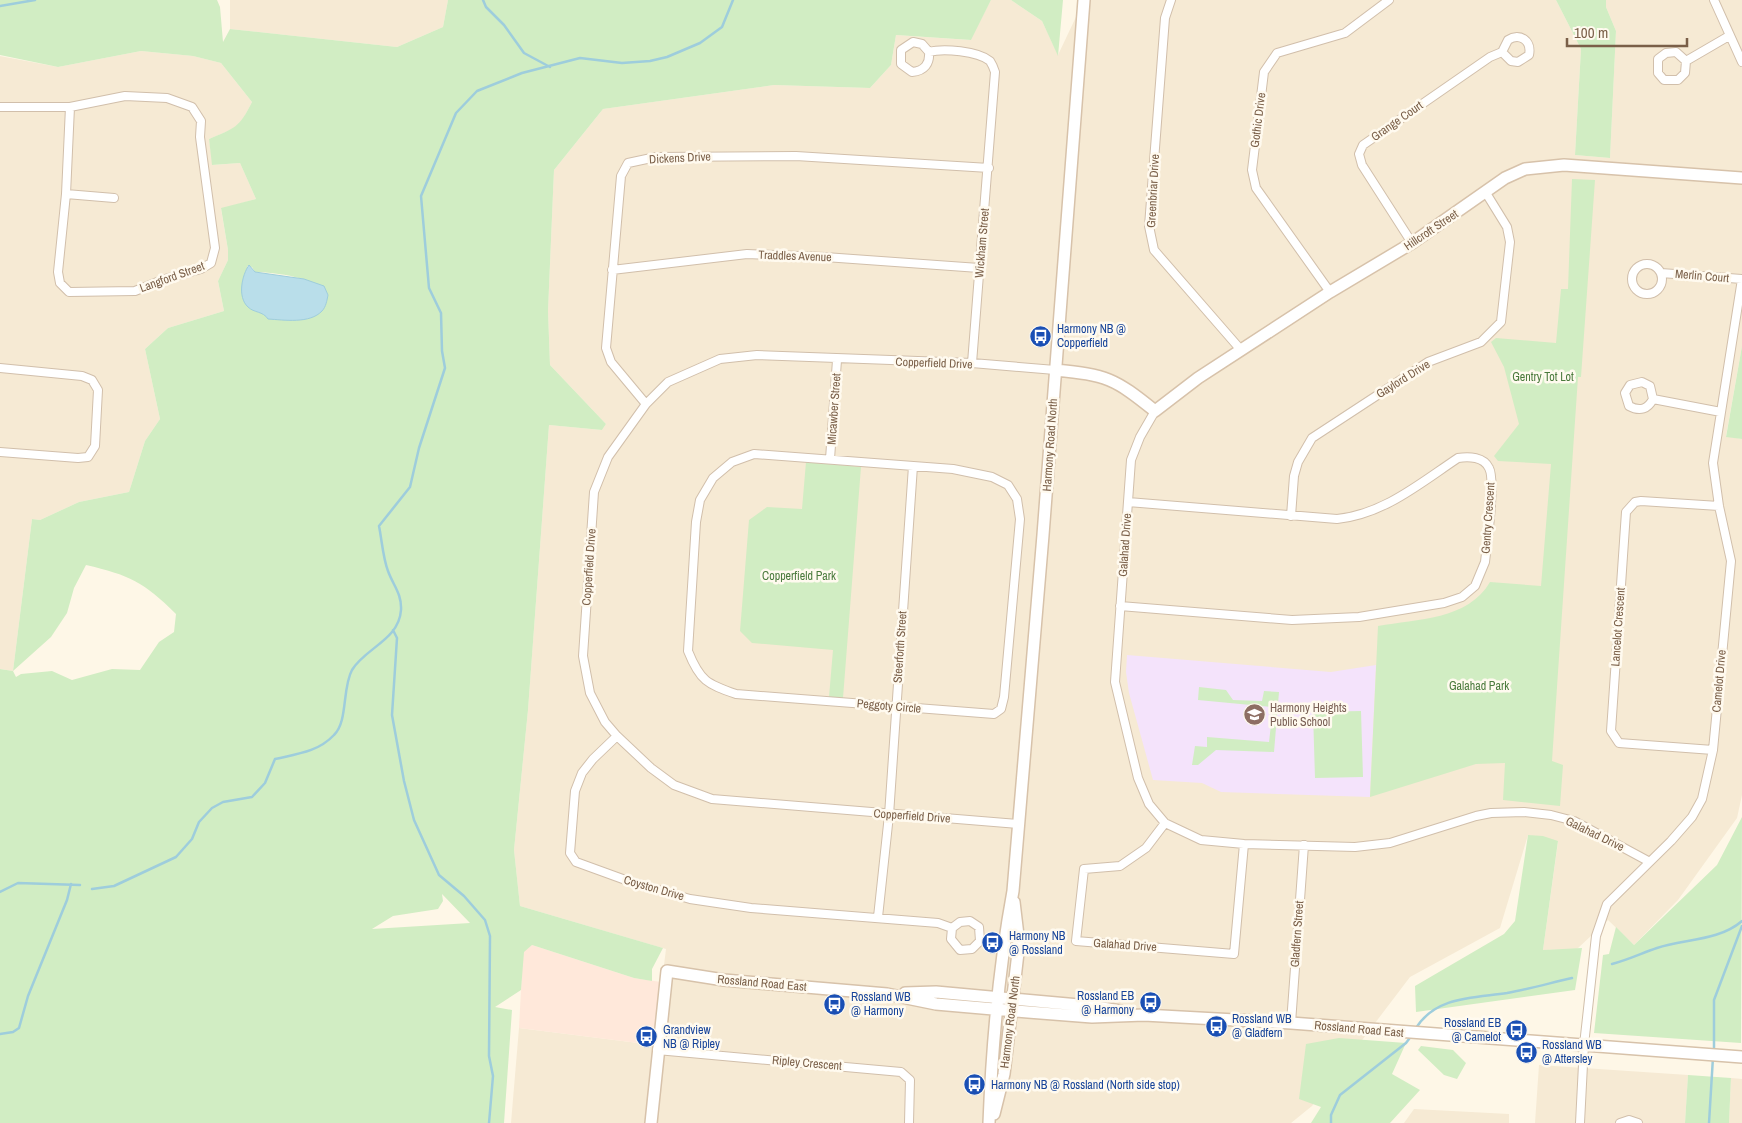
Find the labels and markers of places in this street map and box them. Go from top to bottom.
place label: Harmony NB @ Copperfield [1057,321,1126,351]
bus stop icon: Harmony NB @ Copperfield [1029,324,1053,348]
place label: Harmony Heights Public School [1270,700,1347,730]
school or university icon: Harmony Heights Public School [1242,703,1266,727]
place label: Harmony NB @ Rossland [1009,928,1066,958]
bus stop icon: Harmony NB @ Rossland [981,931,1005,955]
place label: Rossland EB @ Harmony [1077,988,1134,1018]
place label: Rossland WB @ Harmony [851,989,911,1019]
bus stop icon: Rossland EB @ Harmony [1138,991,1162,1015]
bus stop icon: Rossland WB @ Harmony [823,992,847,1016]
place label: Rossland WB @ Gladfern [1232,1011,1292,1041]
bus stop icon: Rossland WB @ Gladfern [1204,1014,1228,1038]
place label: Rossland EB @ Camelot [1444,1015,1501,1045]
bus stop icon: Rossland EB @ Camelot [1505,1018,1529,1042]
place label: Grandview NB @ Ripley [663,1022,720,1052]
bus stop icon: Grandview NB @ Ripley [635,1025,659,1049]
place label: Rossland WB @ Attersley [1542,1037,1602,1067]
bus stop icon: Rossland WB @ Attersley [1514,1040,1538,1064]
bus stop icon: Harmony NB @ Rossland (North side stop) [963,1073,987,1097]
place label: Harmony NB @ Rossland (North side stop) [991,1077,1180,1093]

